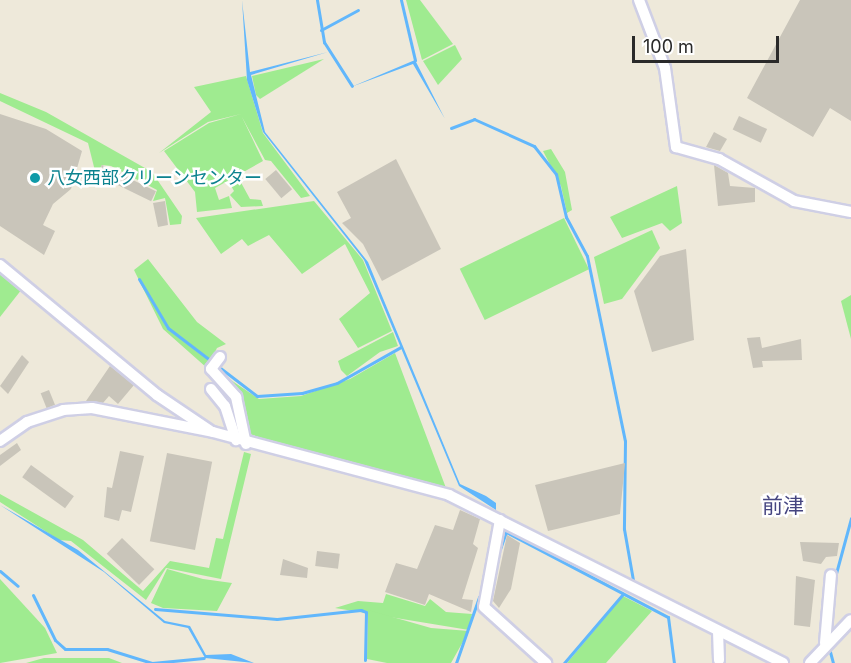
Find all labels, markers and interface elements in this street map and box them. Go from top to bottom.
scale bar [635,24,782,62]
text: 100 m [643,36,694,57]
place label: 八女西部クリーンセンター [47,167,263,189]
marker: 八女西部クリーンセンター [28,171,42,185]
district label: 前津 [762,493,804,519]

